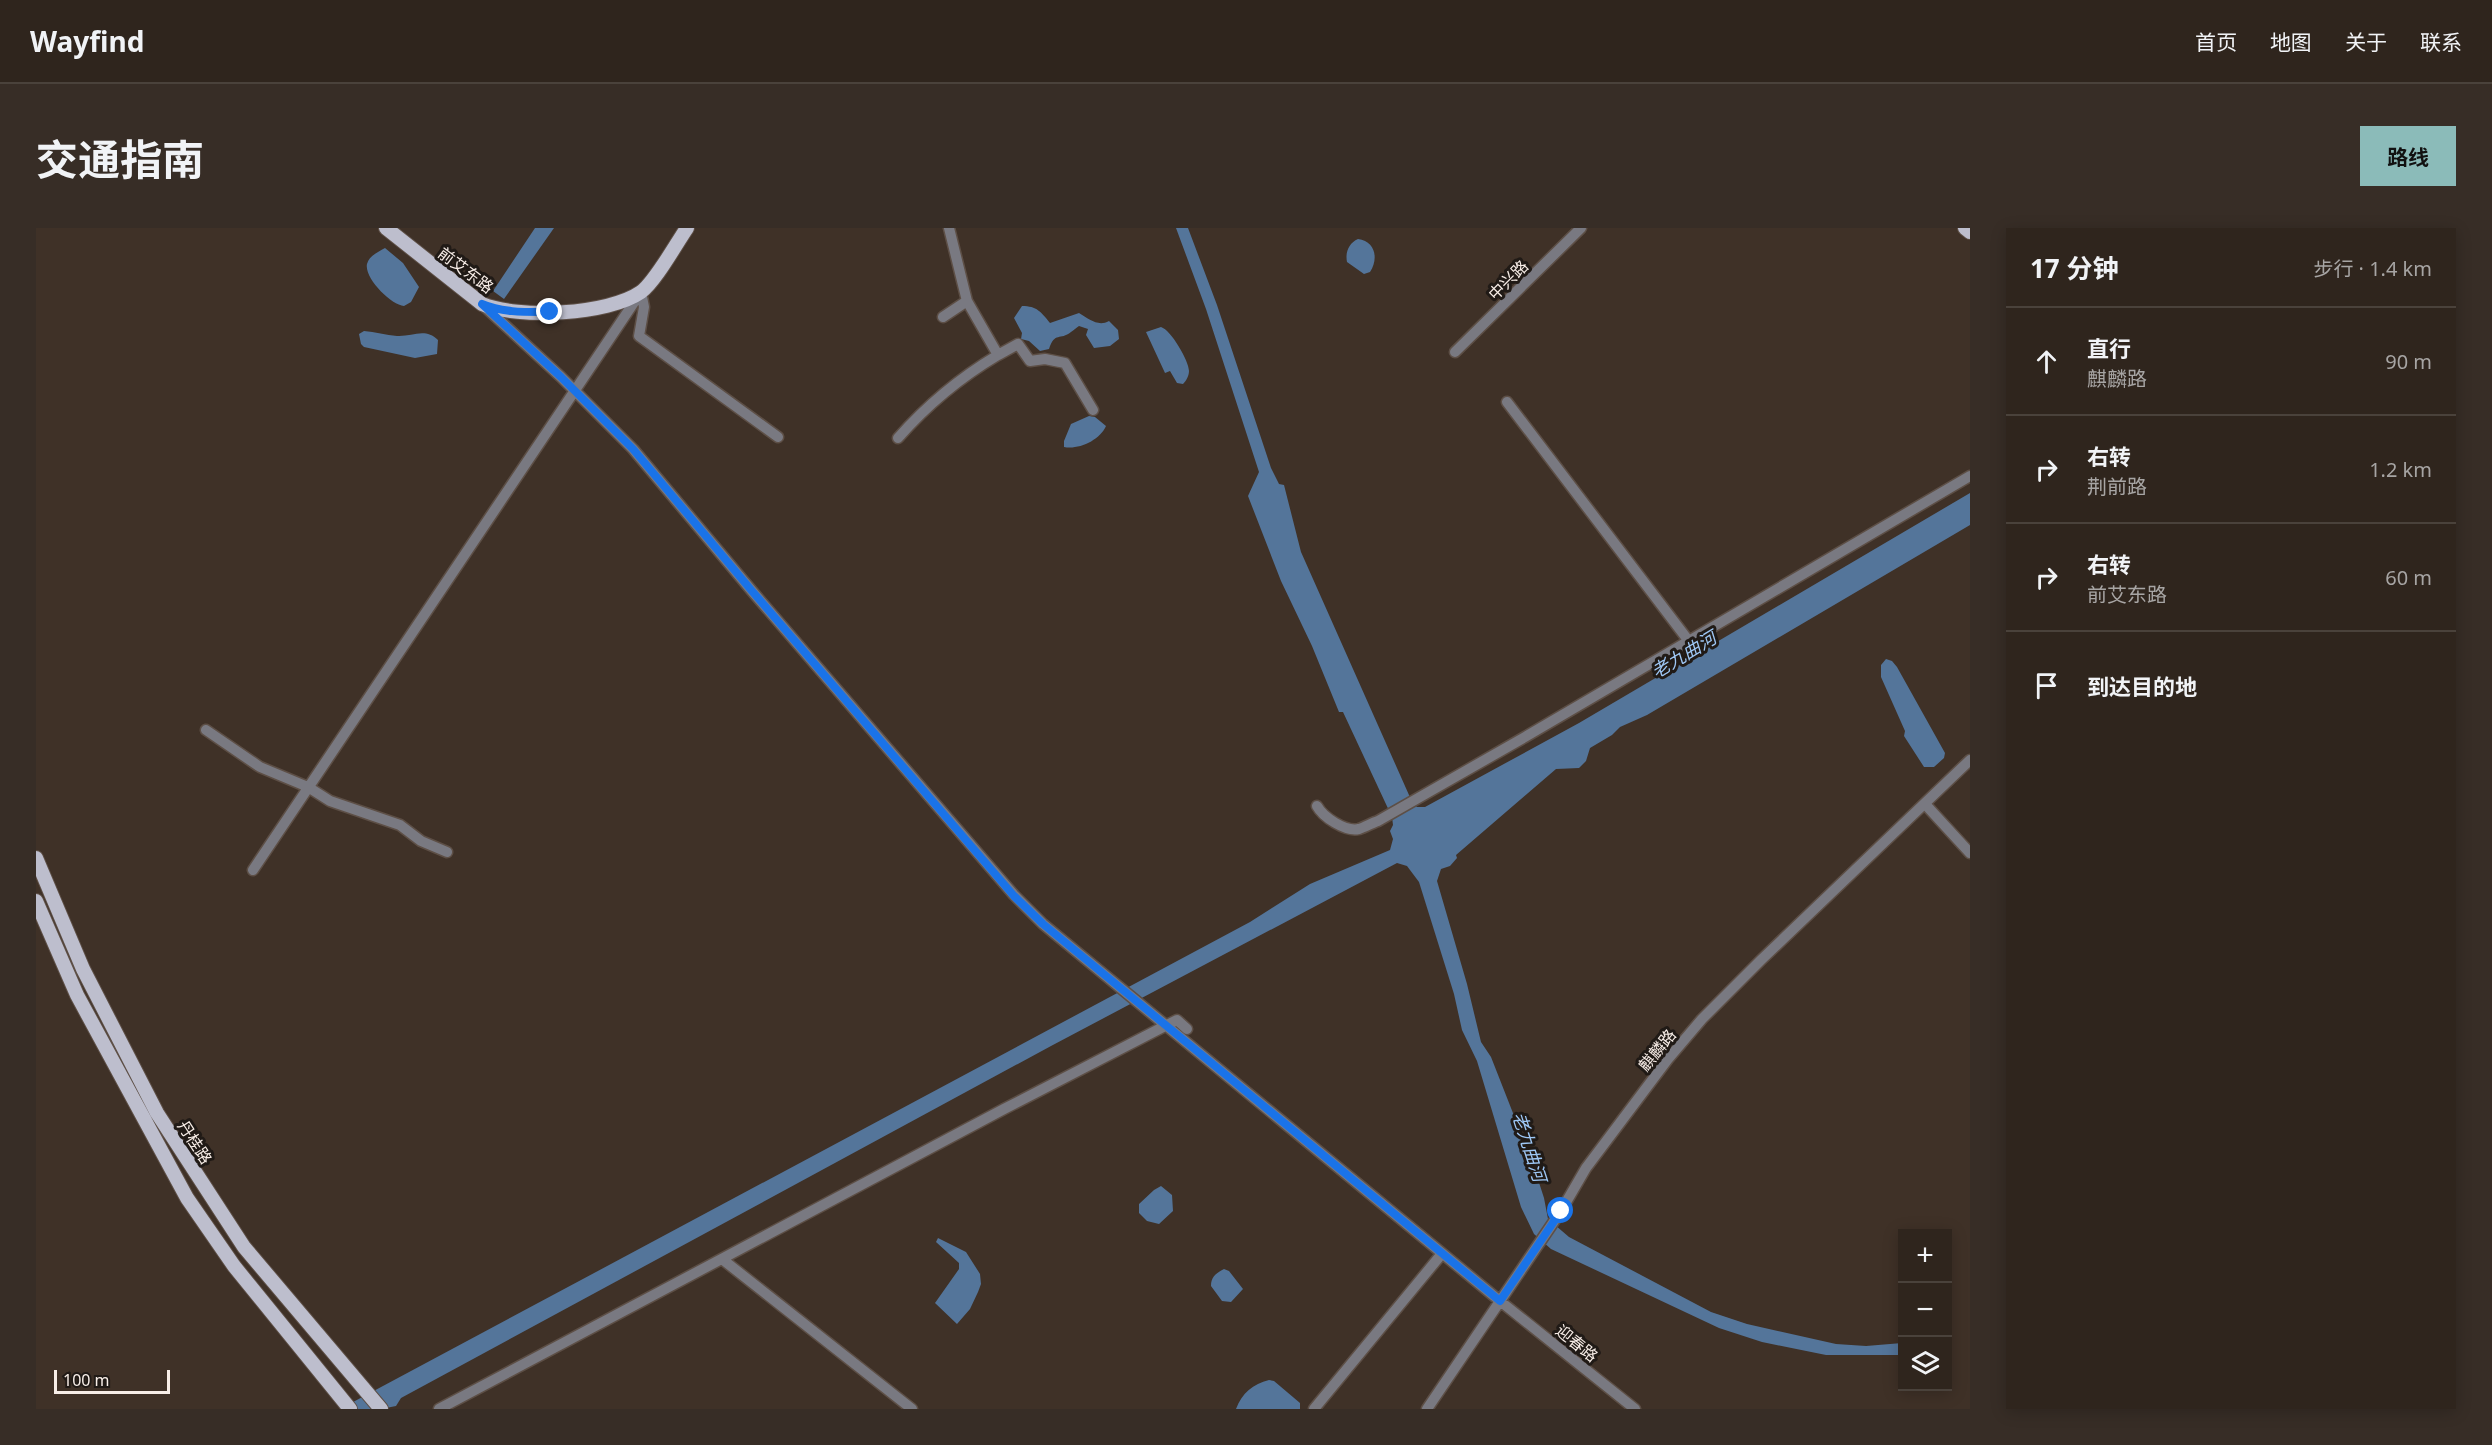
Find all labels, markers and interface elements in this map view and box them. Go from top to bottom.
text: Wayfind [30,22,144,60]
text: 首页 [2195,28,2237,56]
text: 地图 [2270,28,2312,56]
text: 关于 [2345,28,2387,56]
text: 联系 [2420,28,2462,56]
button: 路线 [2360,126,2456,186]
text: 交通指南 [36,130,204,187]
street label: 前艾东路 [434,242,498,298]
text: 17 分钟 [2030,250,2119,286]
street label: 中兴路 [1483,255,1533,305]
text: 步行 · 1.4 km [2313,255,2432,282]
route end [536,298,562,324]
text: 直行 [2087,333,2131,363]
icon: ahead [2030,345,2063,378]
text: 90 m [2385,348,2432,375]
text: 麒麟路 [2087,365,2147,392]
text: 右转 [2087,441,2131,471]
icon: right [2030,453,2063,486]
text: 1.2 km [2369,456,2432,483]
text: 荆前路 [2087,473,2147,500]
text: 右转 [2087,549,2131,579]
icon: right [2030,561,2063,594]
text: 60 m [2385,564,2432,591]
text: 前艾东路 [2087,581,2167,608]
water label: 老九曲河 [1646,624,1723,683]
icon: arrive [2030,669,2063,702]
text: 到达目的地 [2087,671,2197,701]
street label: 麒麟路 [1633,1024,1681,1076]
water label: 老九曲河 [1507,1109,1553,1187]
street label: 丹桂路 [173,1116,217,1168]
route start [1547,1197,1573,1223]
map controls [1898,1229,1952,1391]
button: + [1898,1229,1952,1283]
button: − [1898,1283,1952,1337]
street label: 迎春路 [1551,1319,1603,1367]
button: layers [1898,1337,1952,1391]
scale bar [54,1367,170,1394]
text: 100 m [63,1369,110,1391]

